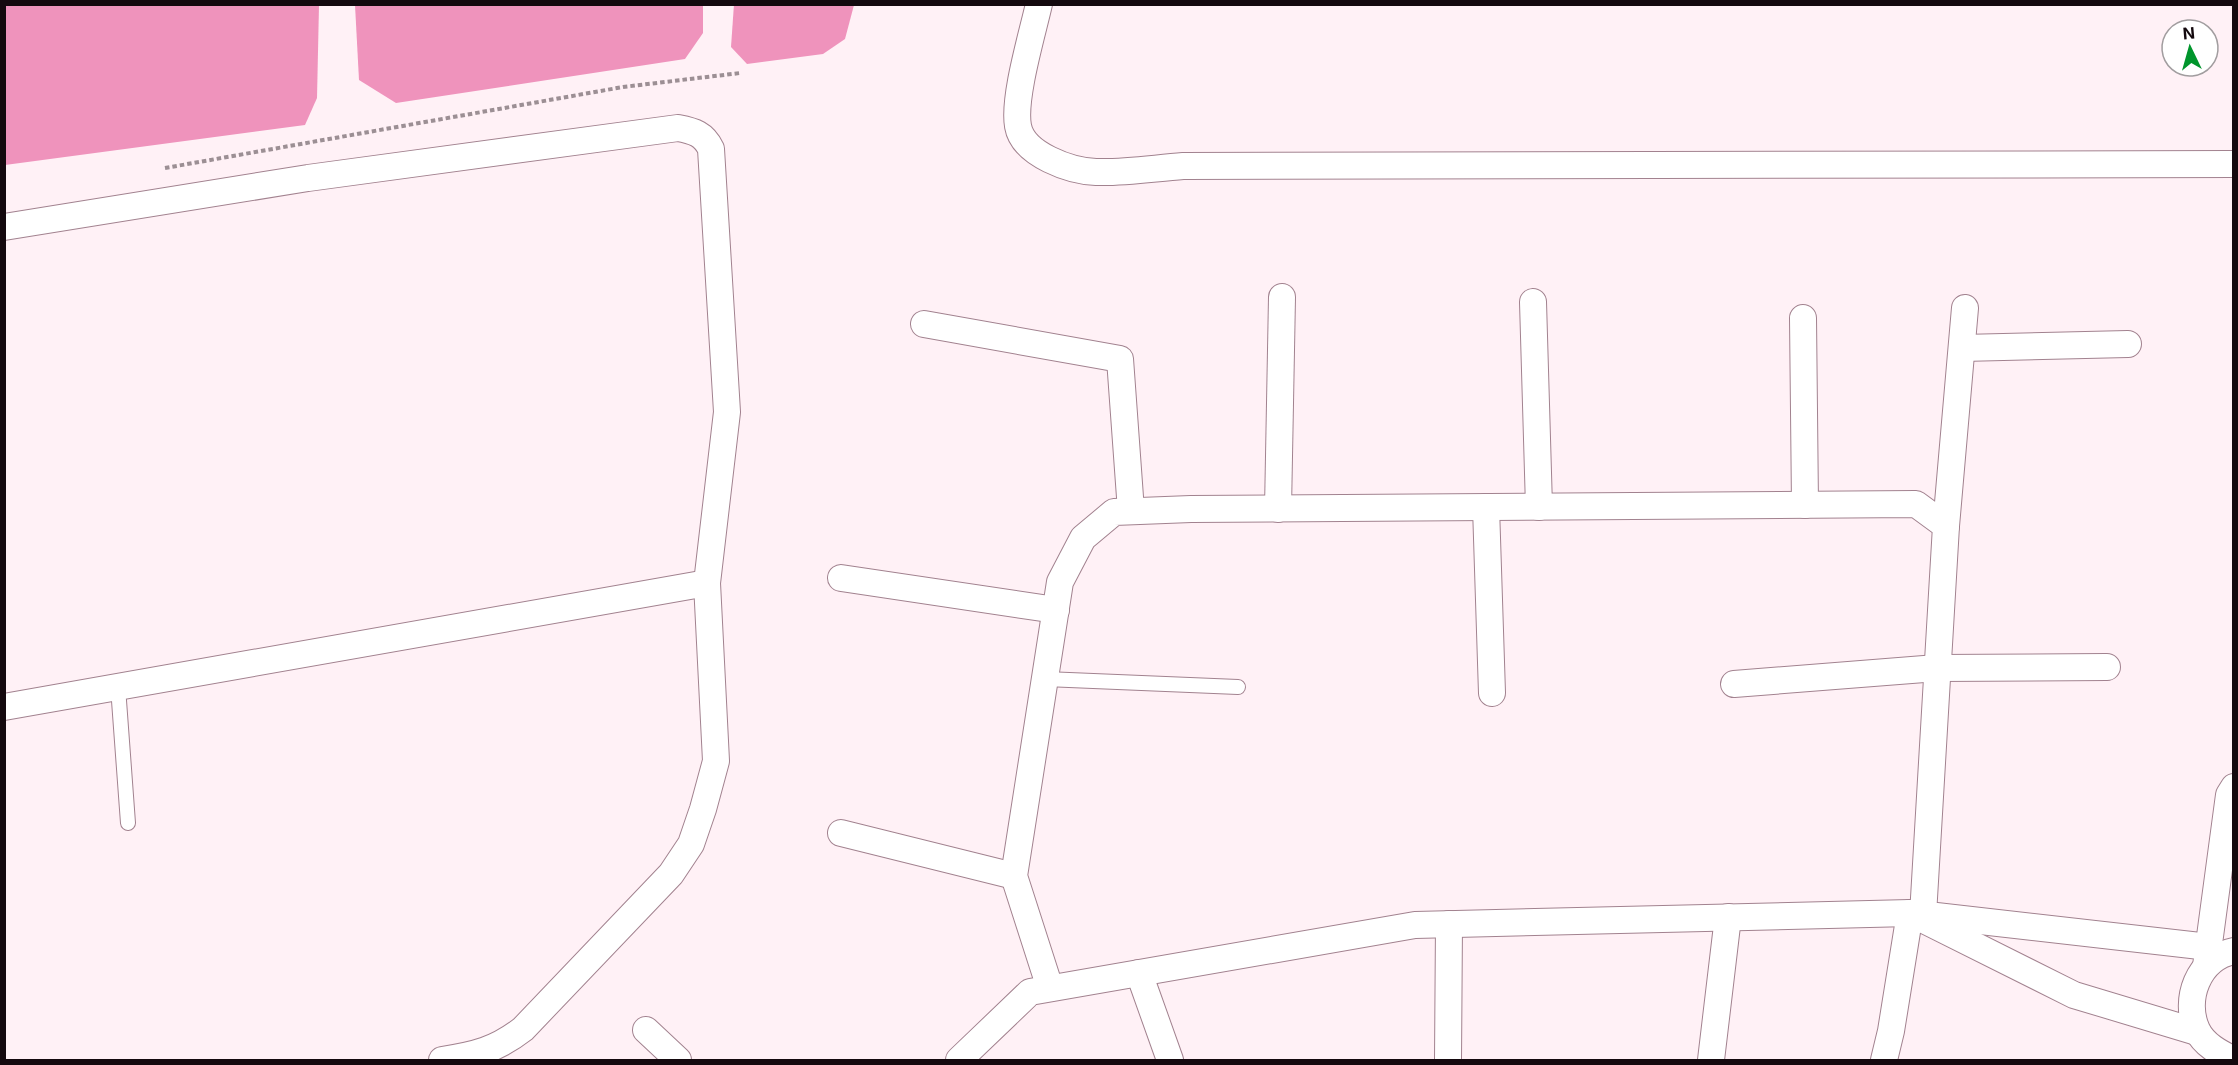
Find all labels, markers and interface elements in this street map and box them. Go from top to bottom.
north arrow [2160,18,2220,78]
text: N [2182,23,2196,44]

